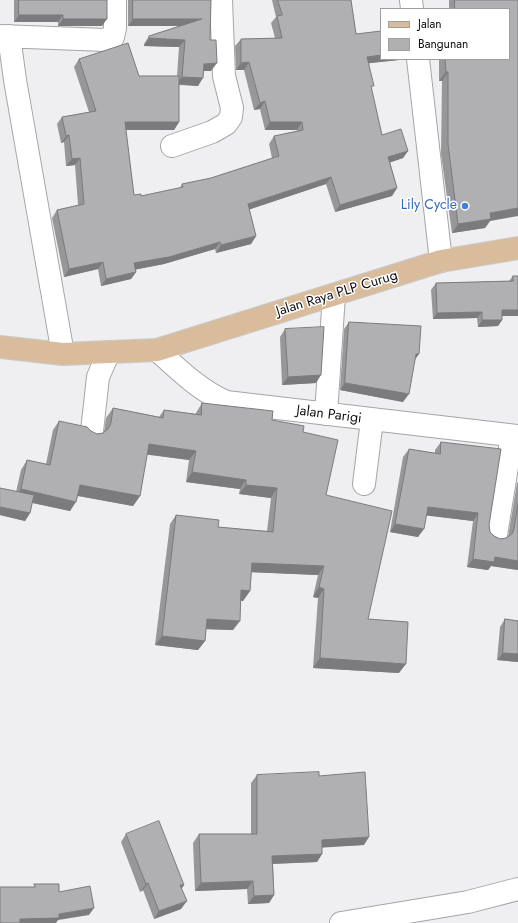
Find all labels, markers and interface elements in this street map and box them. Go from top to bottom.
legend [380,8,510,60]
text: Jalan [418,15,441,33]
text: Bangunan [418,35,468,53]
place label: Lily Cycle [401,198,457,214]
marker: Lily Cycle [460,201,470,211]
street label: Jalan Raya PLP Curug [274,268,400,320]
street label: Jalan Parigi [295,403,363,427]

